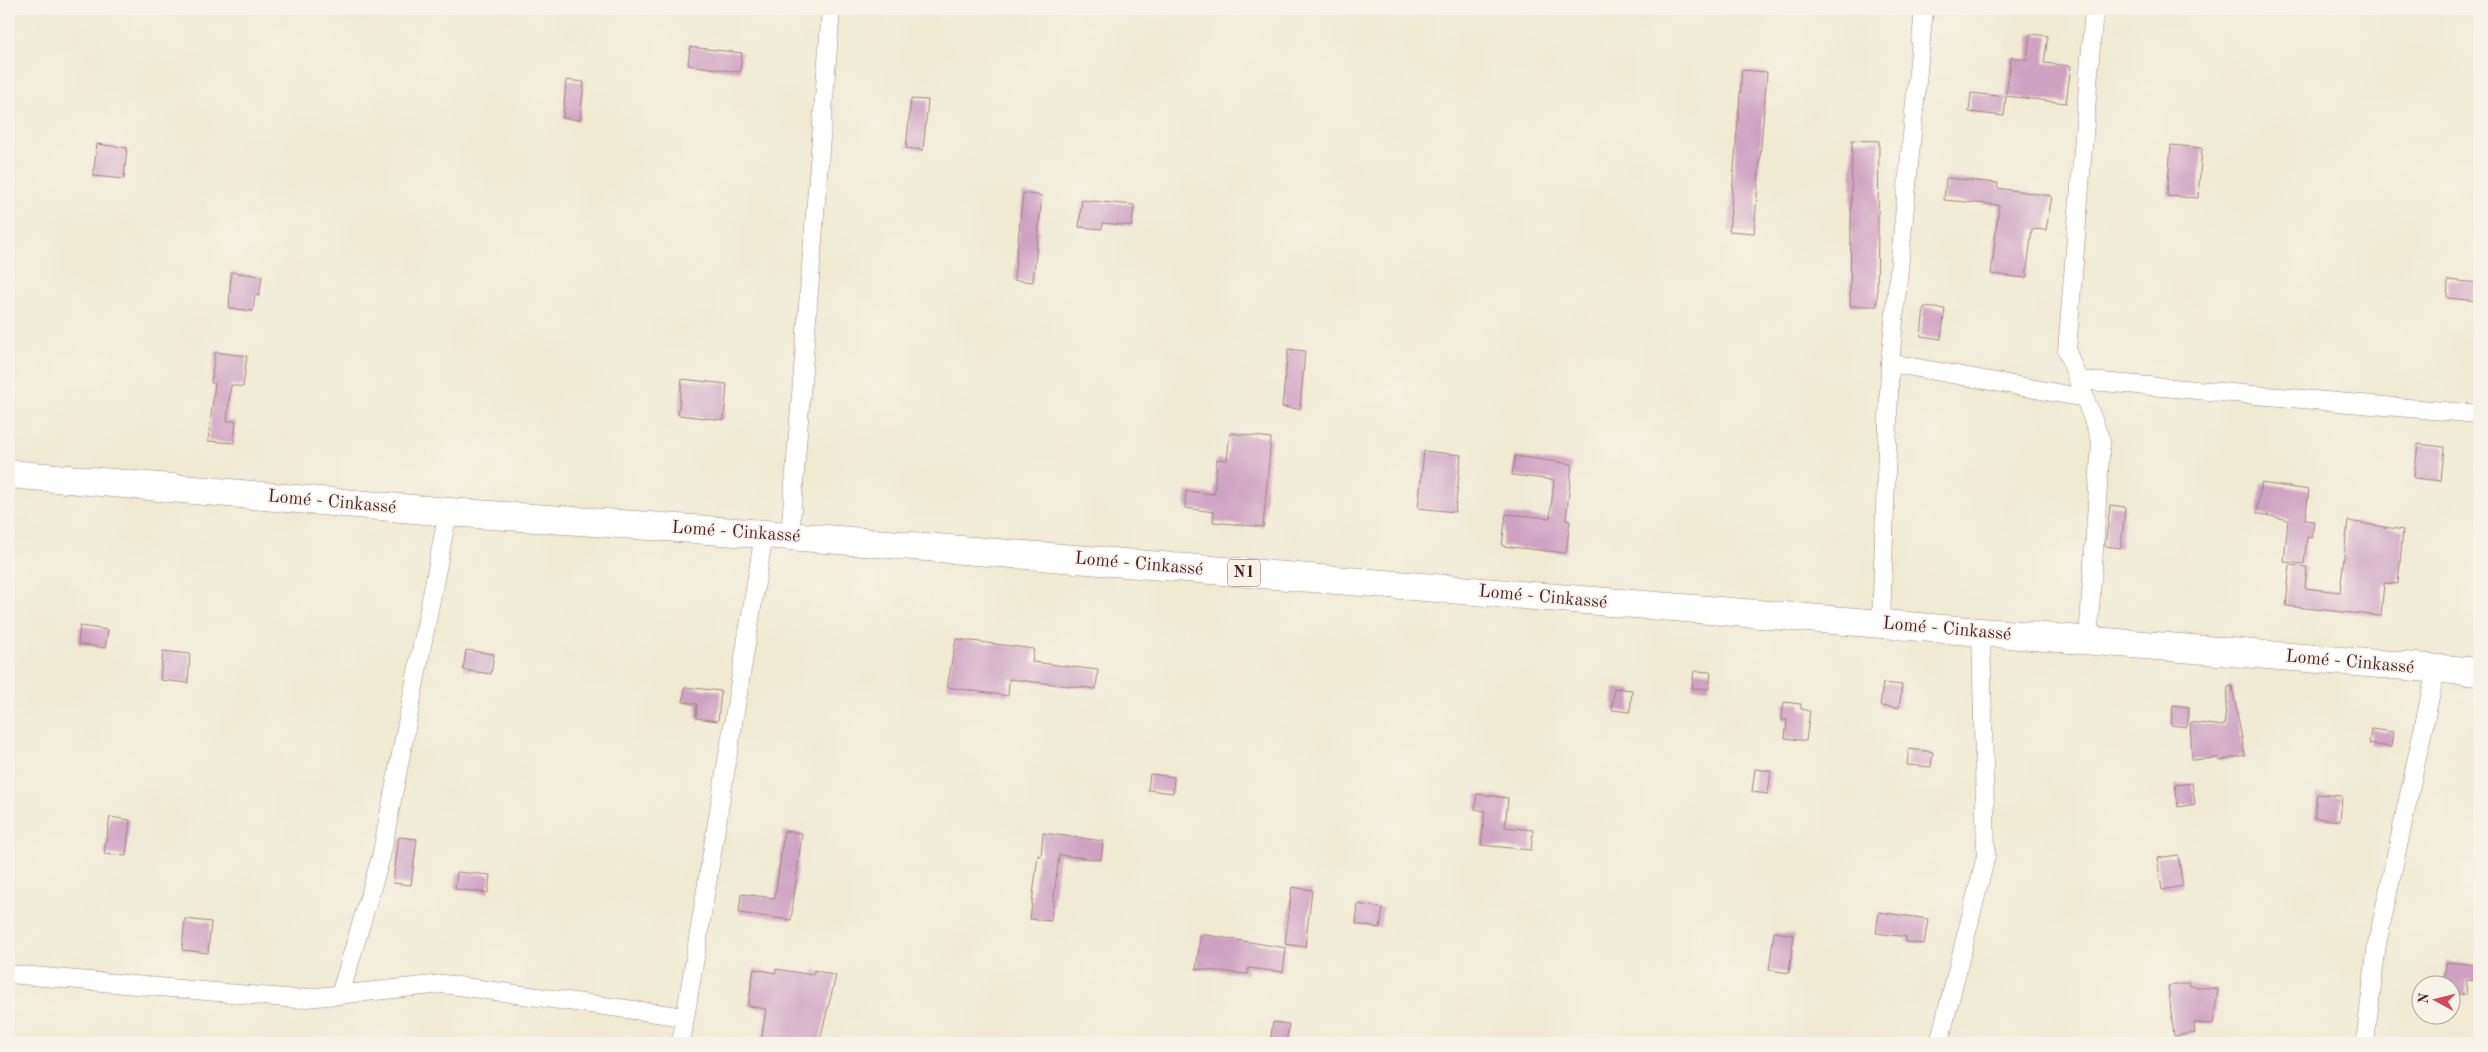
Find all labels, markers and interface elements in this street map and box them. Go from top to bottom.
street label: Lomé - Cinkassé [267,487,397,517]
street label: Lomé - Cinkassé [671,519,801,545]
street label: Lomé - Cinkassé [1074,549,1204,579]
road number: N1 [1228,560,1260,586]
street label: Lomé - Cinkassé [1478,582,1608,612]
street label: Lomé - Cinkassé [1882,614,2012,644]
street label: Lomé - Cinkassé [2285,647,2415,677]
north arrow [2410,974,2460,1024]
text: N [2416,992,2432,1005]

